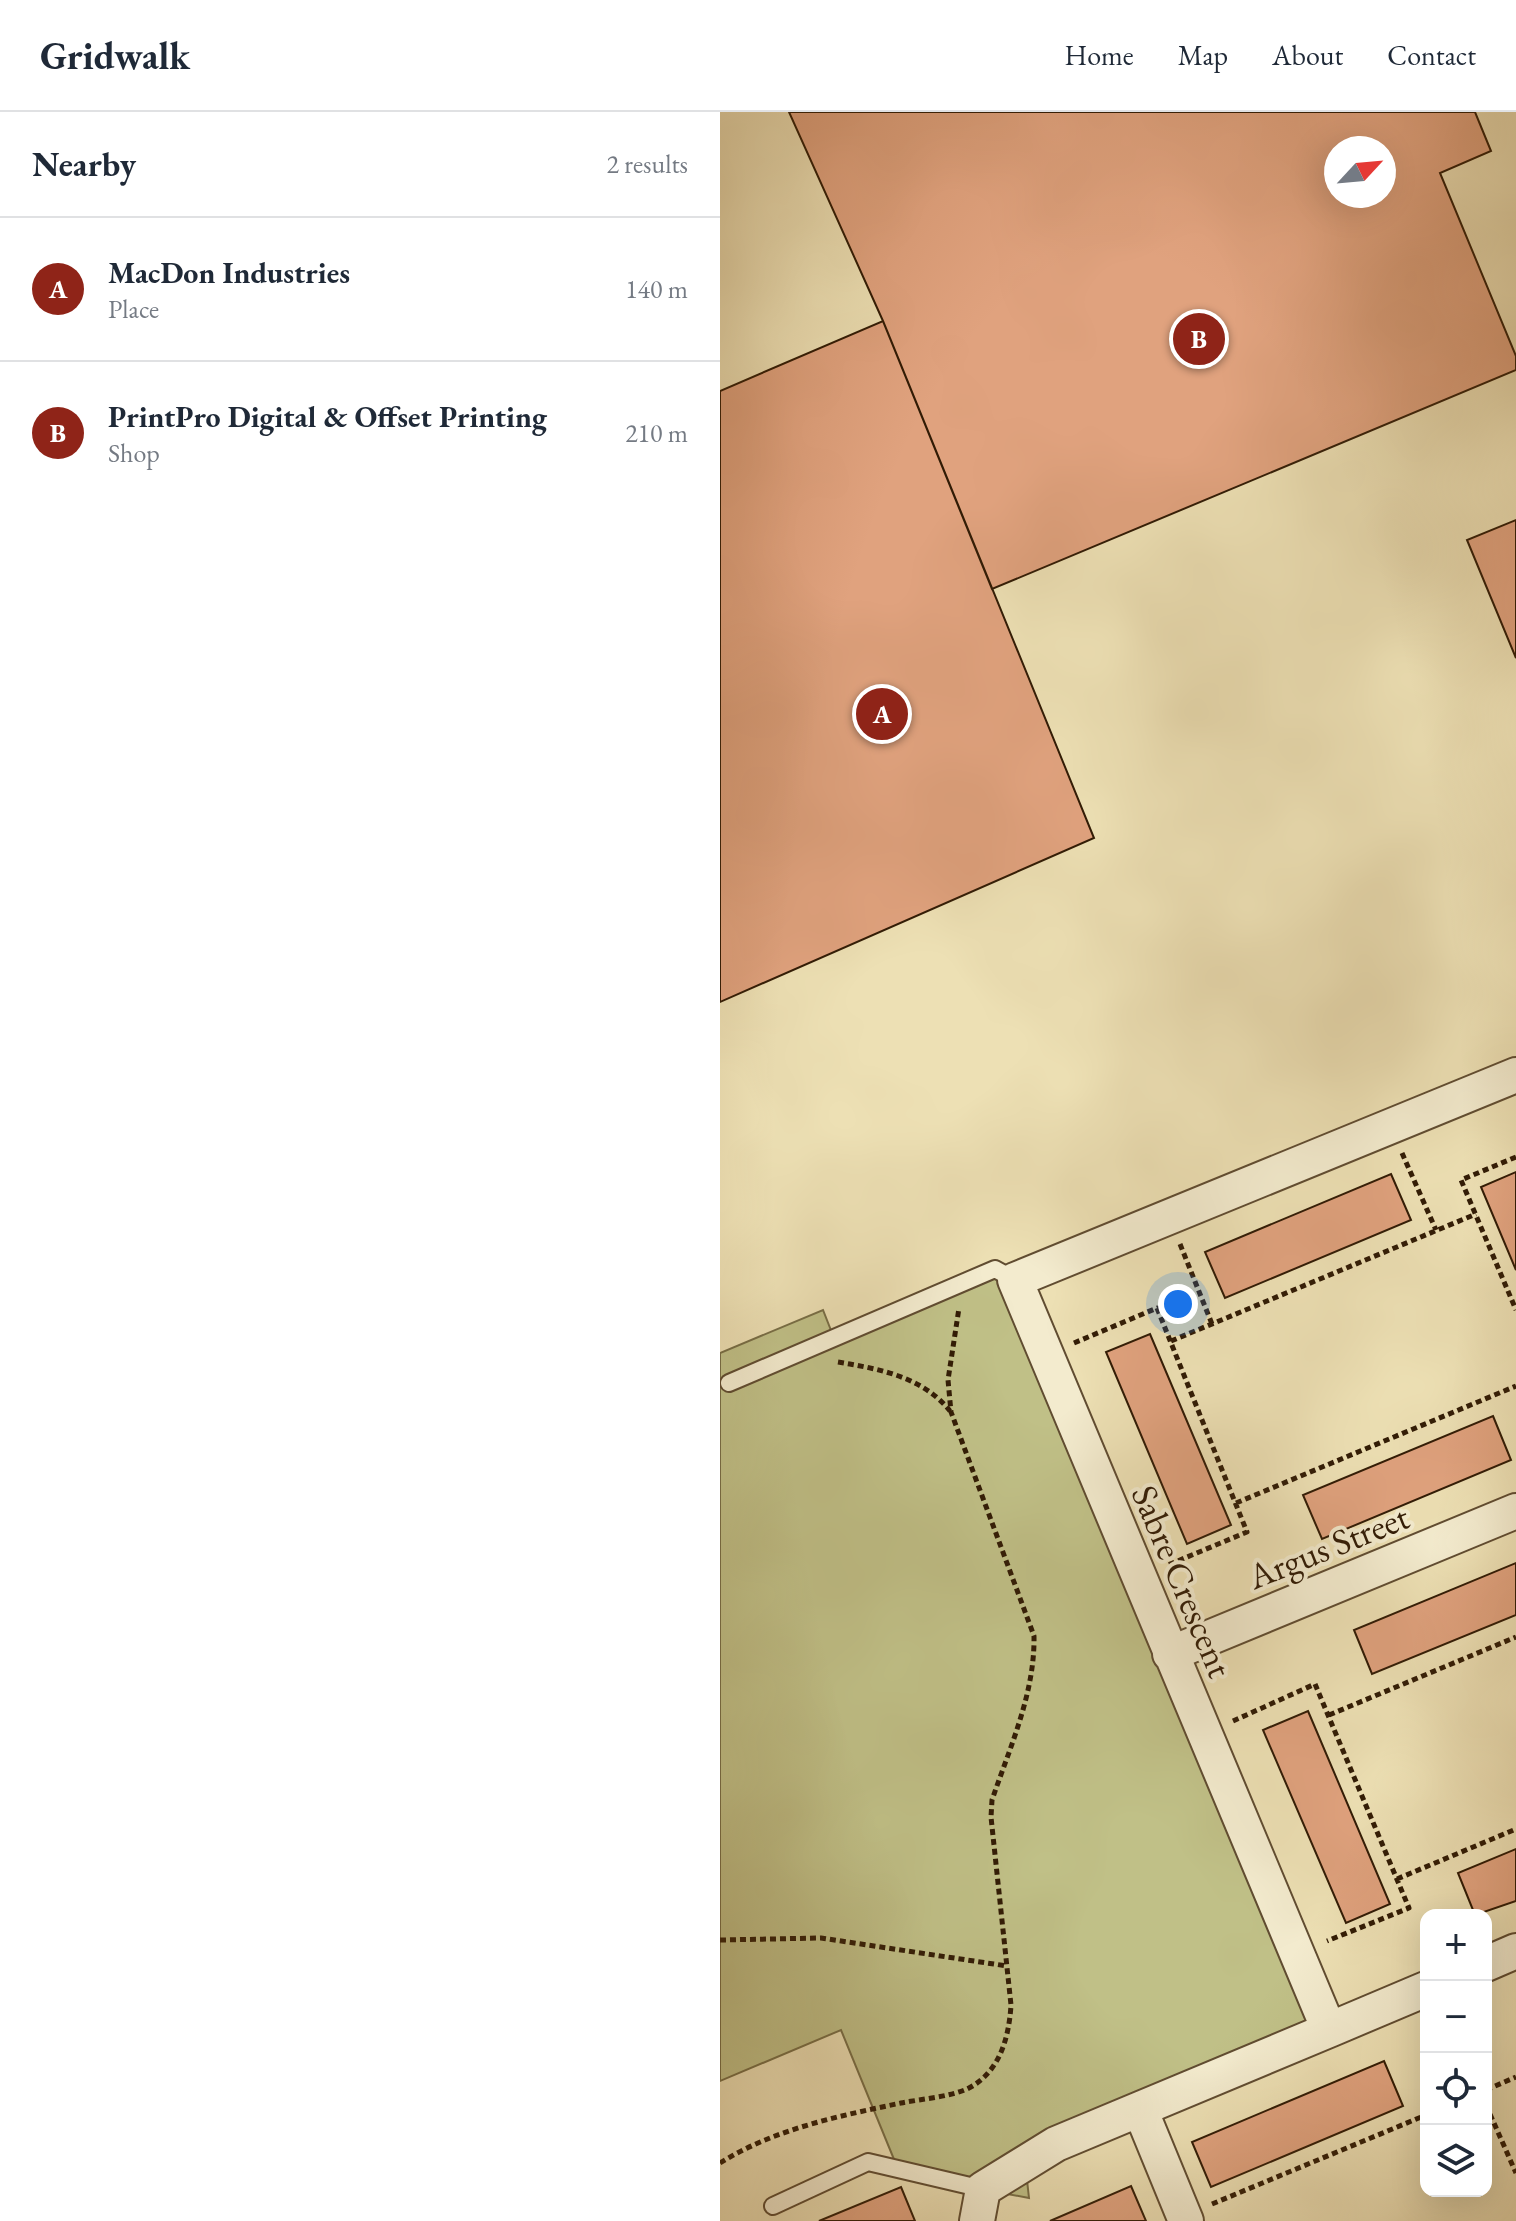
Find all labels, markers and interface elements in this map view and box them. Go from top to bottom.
text: Gridwalk [40,31,190,80]
text: Home [1064,37,1134,73]
text: Map [1178,37,1228,73]
text: About [1272,37,1343,73]
text: Contact [1387,37,1476,73]
north arrow [1324,136,1396,208]
text: Nearby [32,142,136,186]
text: 2 results [607,147,688,181]
text: MacDon Industries [108,253,350,292]
text: A [49,272,67,306]
text: 140 m [625,272,688,306]
text: Place [108,292,159,326]
pin: B [1173,309,1225,369]
text: PrintPro Digital & Offset Printing [108,397,547,436]
text: B [50,416,66,450]
text: 210 m [625,416,688,450]
text: Shop [108,436,160,470]
pin: A [856,684,908,744]
your location [1158,1284,1198,1324]
street label: Sabre Crescent [1121,1478,1244,1685]
street label: Argus Street [1240,1493,1416,1600]
map controls [1420,1909,1492,2197]
button: + [1420,1909,1492,1981]
button: − [1420,1981,1492,2053]
button: locate [1420,2053,1492,2125]
button: layers [1420,2125,1492,2197]

